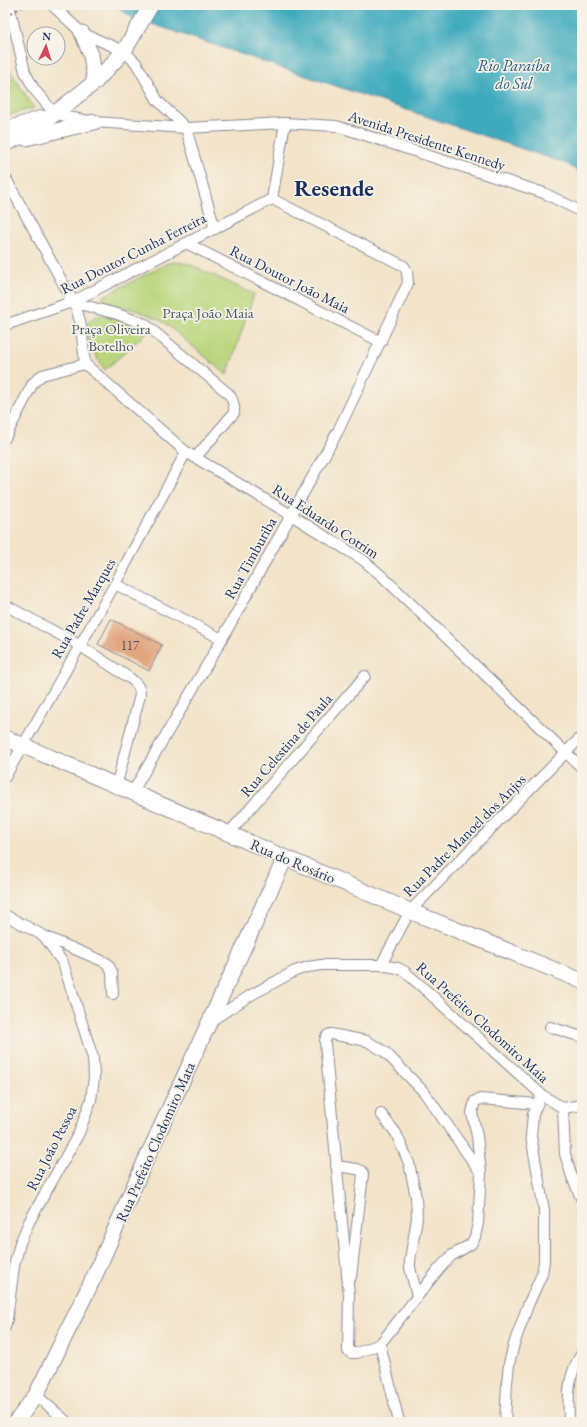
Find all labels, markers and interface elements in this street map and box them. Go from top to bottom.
north arrow [26,26,66,66]
text: N [42,29,52,43]
water label: Rio Paraíba do Sul [478,55,550,94]
street label: Avenida Presidente Kennedy [345,105,508,174]
district label: Resende [294,173,374,203]
street label: Rua Doutor Cunha Ferreira [57,208,209,298]
street label: Rua Doutor João Maia [227,241,353,317]
park label: Praça João Maia [162,303,254,322]
park label: Praça Oliveira Botelho [71,319,151,355]
street label: Rua Eduardo Cotrim [269,479,383,563]
street label: Rua Timburiba [220,514,280,602]
street label: Rua Padre Marques [46,554,120,662]
house number: 117 [121,637,140,654]
street label: Rua Celestina de Paula [236,689,336,801]
street label: Rua Padre Manoel dos Anjos [398,769,530,901]
street label: Rua do Rosário [248,835,338,887]
street label: Rua Prefeito Clodomiro Maia [413,957,553,1087]
street label: Rua Prefeito Clodomiro Mata [111,1059,199,1225]
street label: Rua João Pessoa [22,1103,80,1193]

